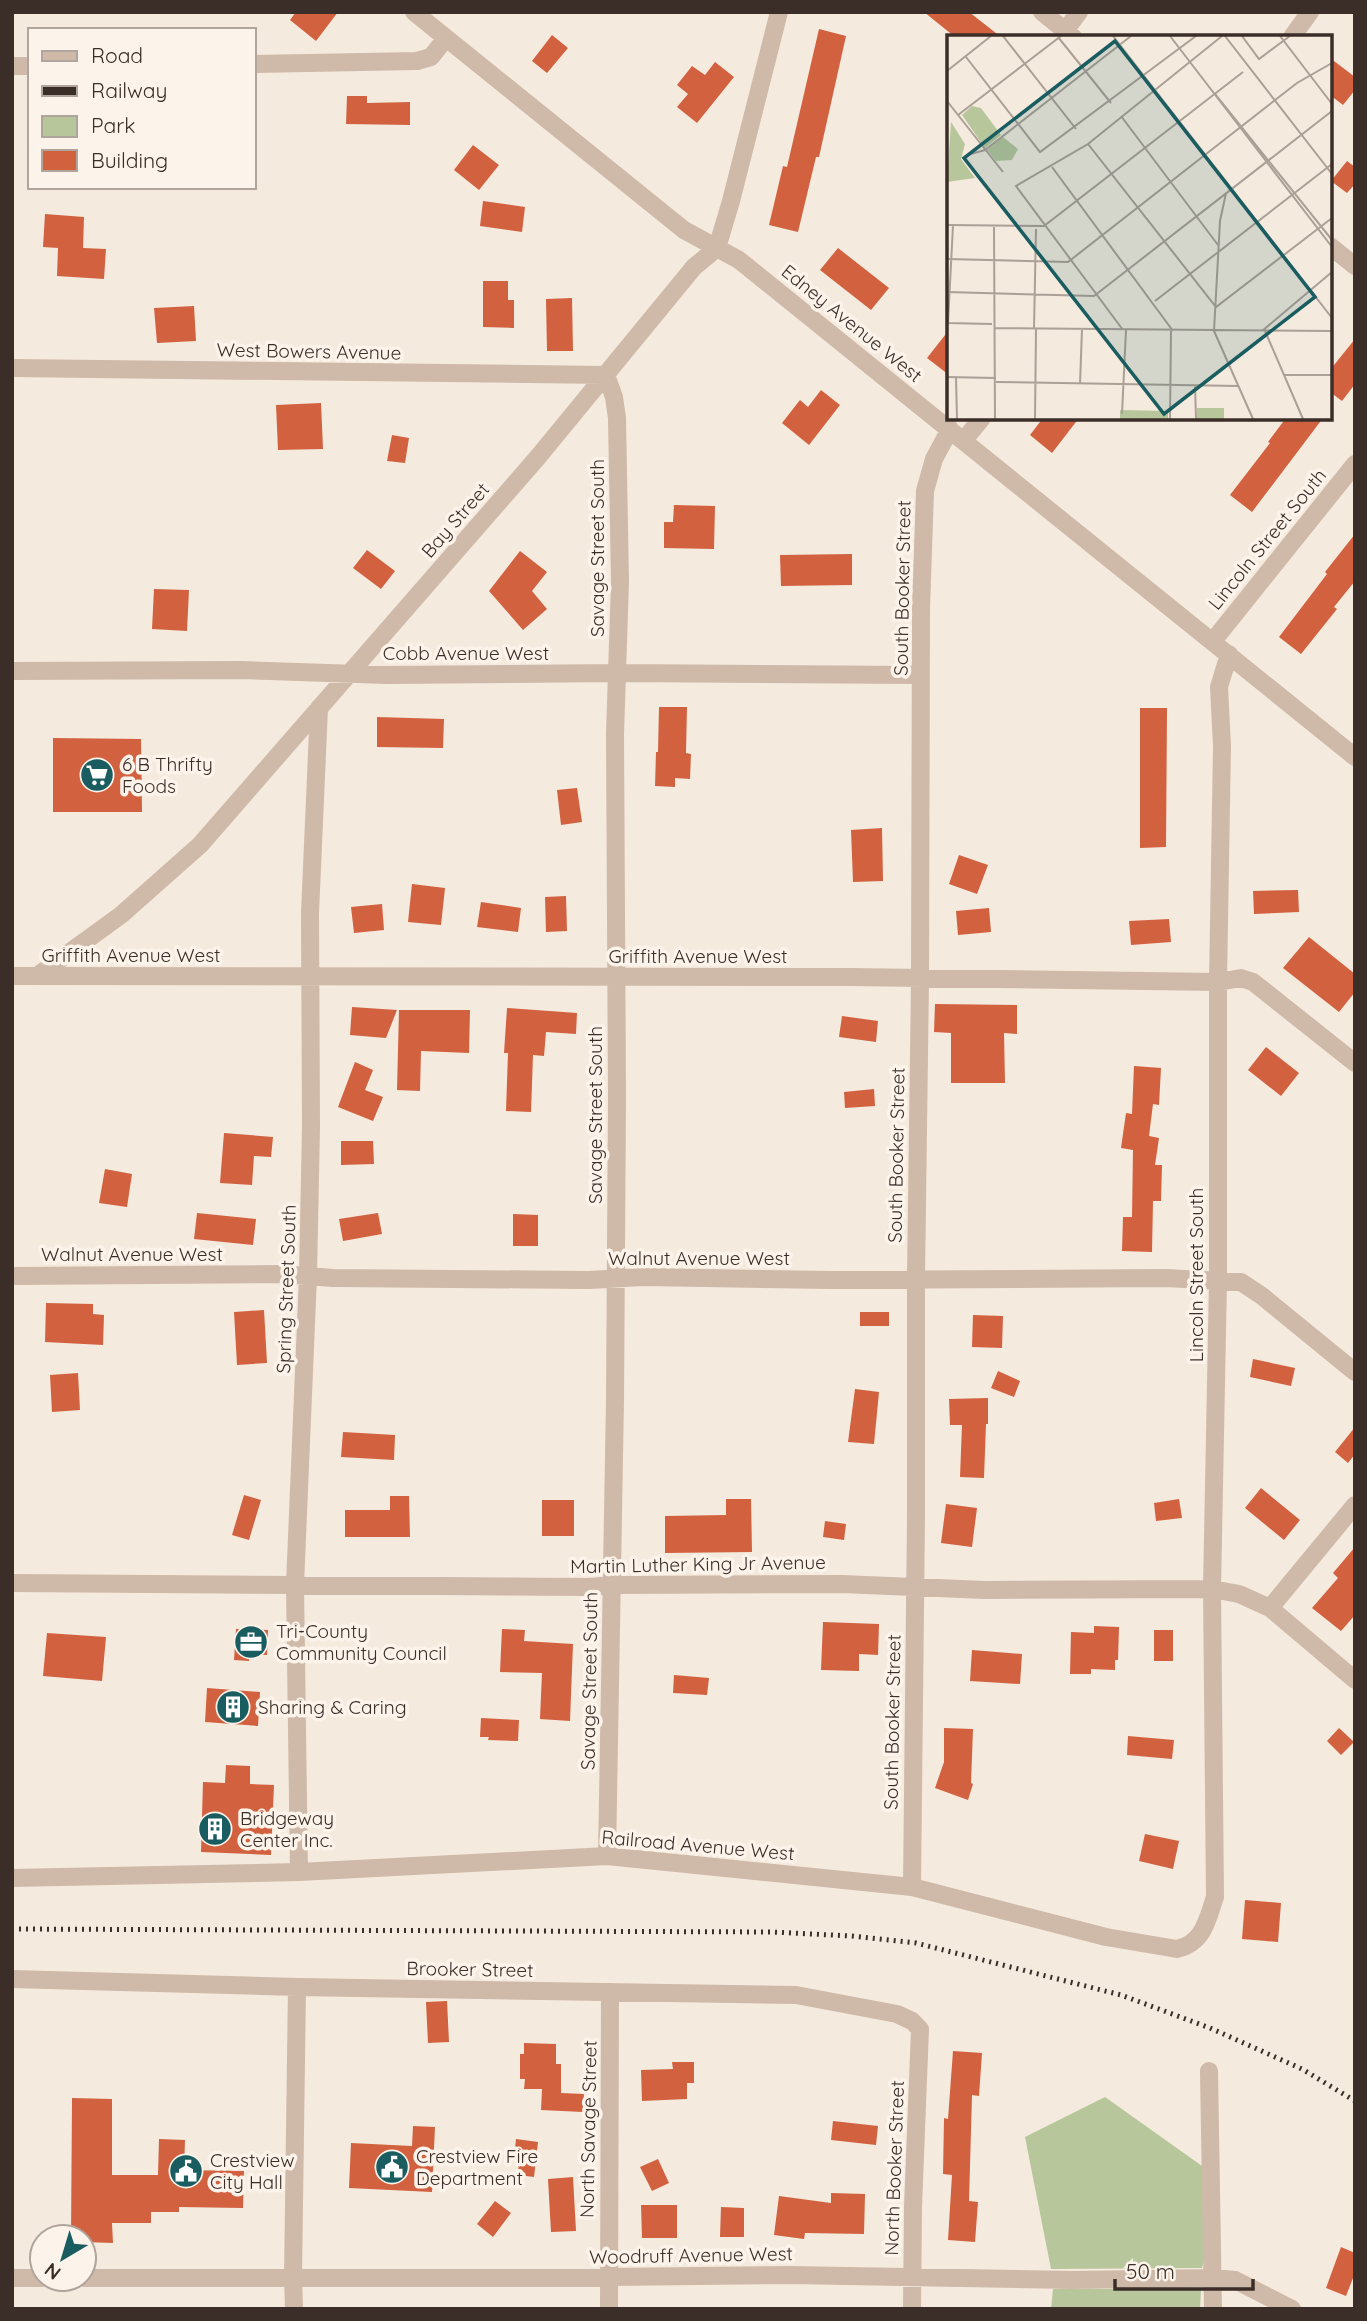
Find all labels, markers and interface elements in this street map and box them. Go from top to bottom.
legend [28,28,256,189]
inset map [947,35,1332,420]
text: Road [91,42,143,68]
text: Railway [91,77,167,103]
text: Park [91,112,135,138]
text: Building [91,147,168,173]
street label: Edney Avenue West [777,259,927,387]
street label: West Bowers Avenue [217,337,401,365]
street label: Savage Street South [585,459,609,637]
street label: Lincoln Street South [1203,464,1331,614]
street label: Bay Street [416,477,494,563]
street label: South Booker Street [888,500,916,676]
street label: Cobb Avenue West [383,641,549,665]
place label: 6 B Thrifty Foods [122,752,213,798]
supermarket icon: 6 B Thrifty Foods [78,756,116,794]
street label: Griffith Avenue West [41,943,221,967]
street label: Griffith Avenue West [608,944,788,968]
street label: Savage Street South [583,1026,607,1204]
street label: South Booker Street [882,1067,910,1243]
street label: Lincoln Street South [1184,1188,1208,1362]
street label: Spring Street South [271,1204,301,1374]
street label: Walnut Avenue West [41,1242,223,1266]
street label: Walnut Avenue West [608,1246,790,1270]
street label: Martin Luther King Jr Avenue [570,1550,826,1578]
street label: Savage Street South [575,1592,603,1770]
place label: Tri-County Community Council [276,1619,447,1665]
office icon: Tri-County Community Council [232,1623,270,1661]
street label: South Booker Street [878,1634,906,1810]
building icon: Sharing & Caring [214,1688,252,1726]
place label: Sharing & Caring [258,1695,407,1719]
place label: Bridgeway Center Inc. [240,1806,334,1852]
building icon: Bridgeway Center Inc. [196,1810,234,1848]
street label: Railroad Avenue West [600,1825,796,1865]
street label: Brooker Street [406,1956,534,1982]
street label: North Savage Street [574,2040,602,2218]
street label: North Booker Street [879,2080,909,2256]
place label: Crestview Fire Department [416,2144,538,2190]
place label: Crestview City Hall [210,2148,295,2194]
public building icon: Crestview Fire Department [373,2148,411,2186]
public building icon: Crestview City Hall [167,2152,205,2190]
north arrow [28,2223,98,2293]
street label: Woodruff Avenue West [589,2241,793,2269]
scale bar [1115,2248,1253,2292]
text: N [40,2258,65,2285]
text: 50 m [1126,2258,1175,2284]

